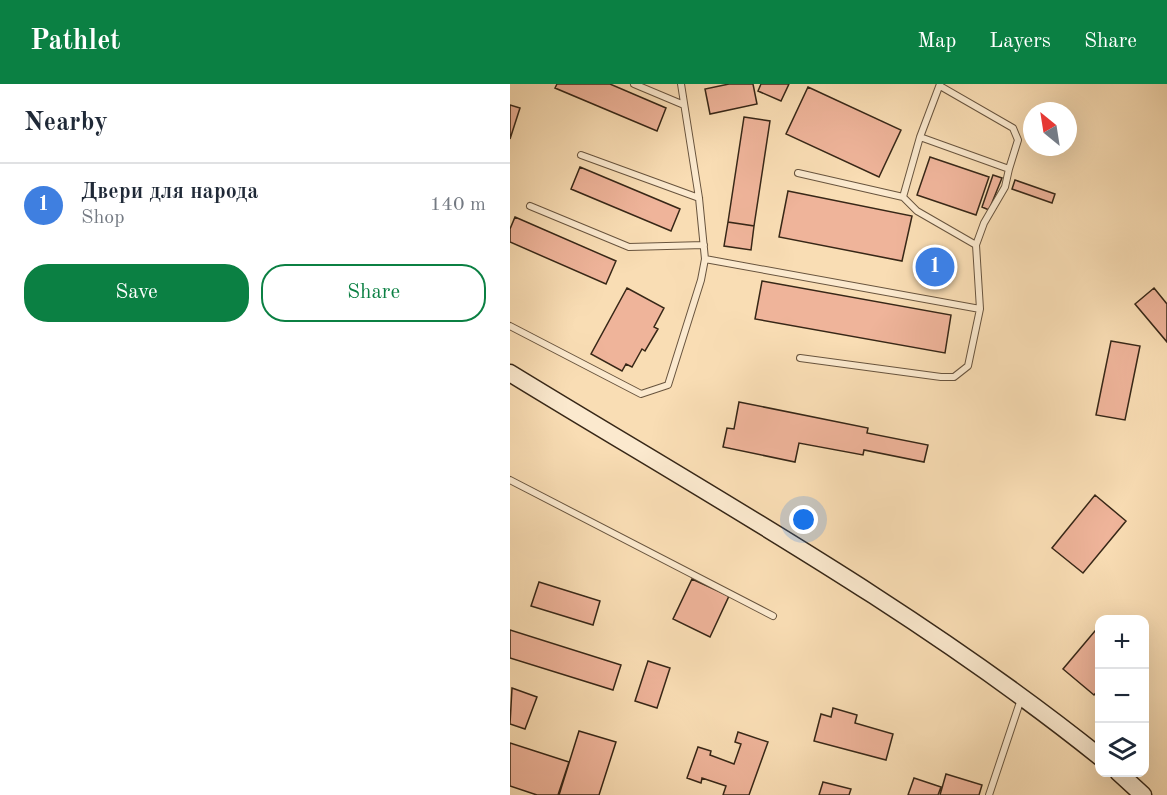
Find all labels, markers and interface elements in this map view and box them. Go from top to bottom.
text: Pathlet [30,28,121,56]
text: Map [917,31,956,52]
text: Layers [989,31,1051,52]
text: Share [1084,31,1137,52]
north arrow [1023,102,1077,156]
text: Nearby [24,110,108,136]
text: Двери для народа [81,181,259,203]
text: 1 [38,195,49,215]
text: 140 m [430,195,486,215]
text: Shop [81,208,125,228]
pin: 1 [916,244,954,290]
button: Save [24,264,249,322]
button: Share [261,264,486,322]
your location [789,505,818,534]
map controls [1095,615,1149,777]
button: + [1095,615,1149,669]
button: − [1095,669,1149,723]
button: layers [1095,723,1149,777]

